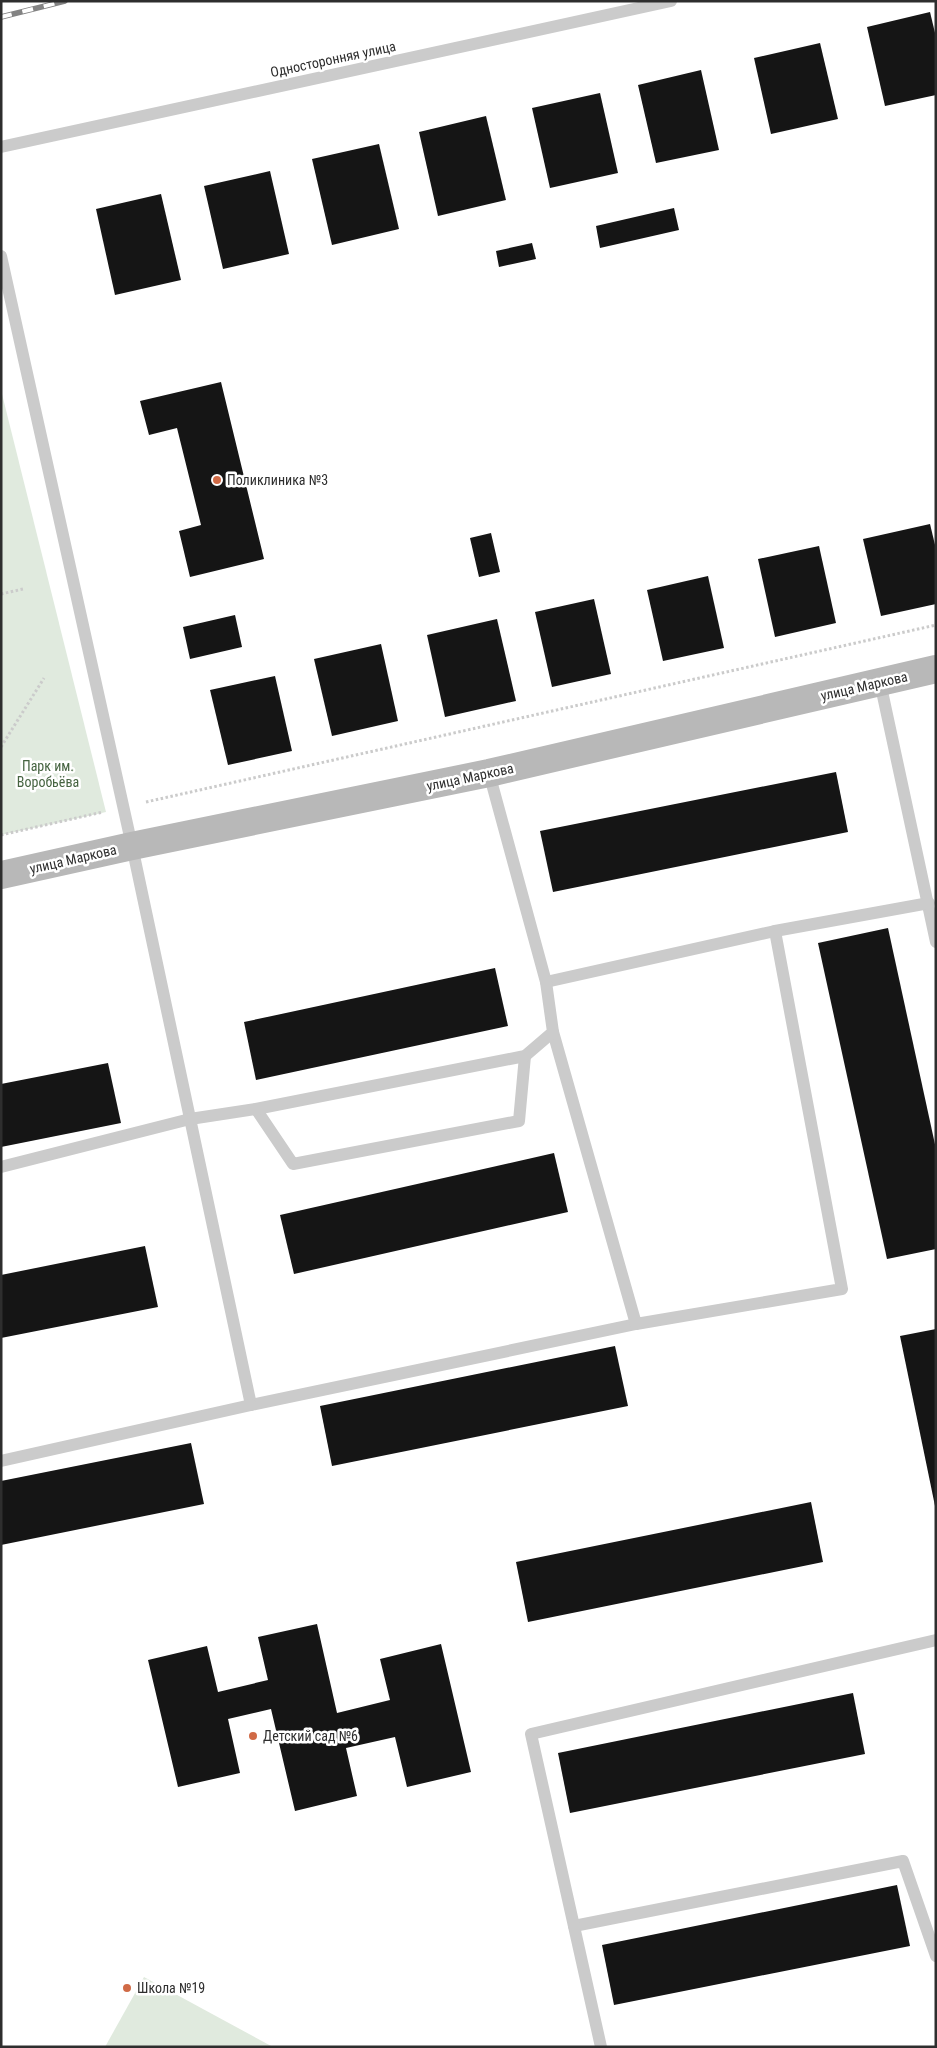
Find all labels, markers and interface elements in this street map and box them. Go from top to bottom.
street label: Односторонняя улица [269,38,397,80]
place label: Поликлиника №3 [227,472,328,488]
marker: Поликлиника №3 [211,474,223,486]
street label: улица Маркова [819,668,909,704]
park label: Парк им. Воробьёва [17,758,79,790]
street label: улица Маркова [425,760,515,794]
street label: улица Маркова [28,841,118,877]
place label: Детский сад №6 [263,1728,358,1744]
marker: Детский сад №6 [247,1730,259,1742]
place label: Школа №19 [137,1980,205,1996]
marker: Школа №19 [121,1982,133,1994]

